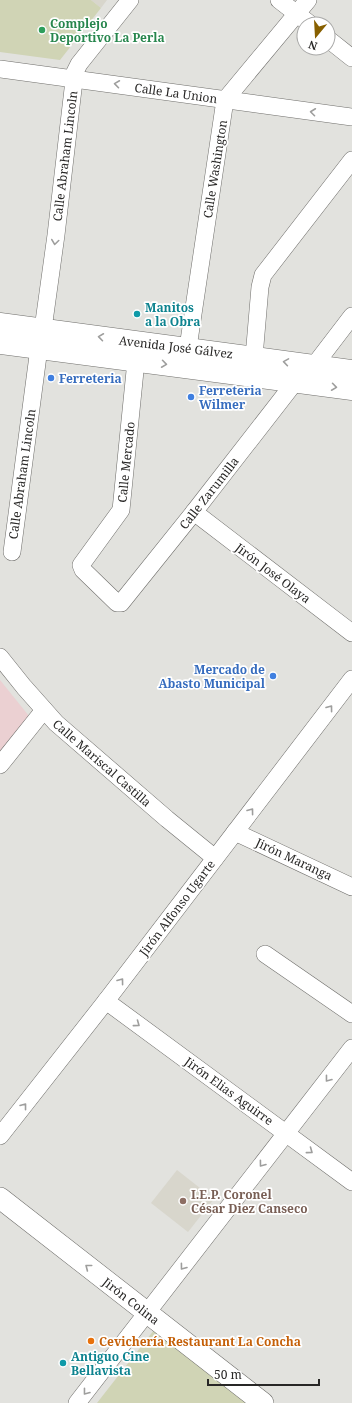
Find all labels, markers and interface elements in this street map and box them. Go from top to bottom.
place label: Complejo Deportivo La Perla [50,15,165,46]
north arrow [296,16,336,56]
marker: Complejo Deportivo La Perla [37,25,47,35]
text: N [306,37,319,54]
street label: Calle La Union [134,79,219,107]
one-way arrow [114,80,120,89]
street label: Calle Abraham Lincoln [49,90,81,222]
one-way arrow [310,108,316,117]
street label: Calle Washington [199,118,231,219]
one-way arrow [51,239,60,245]
place label: Manitos a la Obra [145,299,200,330]
marker: Manitos a la Obra [132,309,142,319]
street label: Avenida José Gálvez [118,332,234,362]
one-way arrow [98,333,104,342]
one-way arrow [283,358,289,367]
one-way arrow [161,360,167,369]
place label: Ferreteria [59,370,122,387]
marker: Ferreteria [46,373,56,383]
place label: Ferreteria Wilmer [199,382,262,413]
one-way arrow [331,382,337,391]
marker: Ferreteria Wilmer [186,392,196,402]
street label: Calle Abraham Lincoln [4,408,40,540]
street label: Calle Mercado [113,421,139,503]
street label: Calle Zarumilla [175,453,243,533]
street label: Jirón José Olaya [231,538,314,607]
place label: Mercado de Abasto Municipal [158,661,266,692]
marker: Mercado de Abasto Municipal [268,671,278,681]
one-way arrow [325,705,332,712]
street label: Calle Mariscal Castilla [49,715,155,811]
one-way arrow [246,808,253,815]
street label: Jirón Maranga [252,833,335,884]
street label: Jirón Alfonso Ugarte [135,856,219,960]
one-way arrow [116,978,124,985]
one-way arrow [133,1019,140,1026]
street label: Jirón Elias Aguirre [180,1052,277,1129]
one-way arrow [326,1074,333,1081]
one-way arrow [19,1103,26,1110]
one-way arrow [305,1146,312,1153]
one-way arrow [259,1160,267,1167]
place label: I.E.P. Coronel César Diez Canseco [191,1186,308,1217]
marker: I.E.P. Coronel César Diez Canseco [178,1196,188,1206]
one-way arrow [181,1263,188,1270]
one-way arrow [86,1265,93,1272]
street label: Jirón Colina [98,1273,163,1329]
place label: Cevichería Restaurant La Concha [99,1333,301,1350]
marker: Cevichería Restaurant La Concha [86,1336,96,1346]
place label: Antiguo Cine Bellavista [71,1348,150,1379]
marker: Antiguo Cine Bellavista [58,1358,68,1368]
scale bar [208,1361,319,1387]
text: 50 m [214,1366,242,1383]
one-way arrow [83,1388,91,1395]

